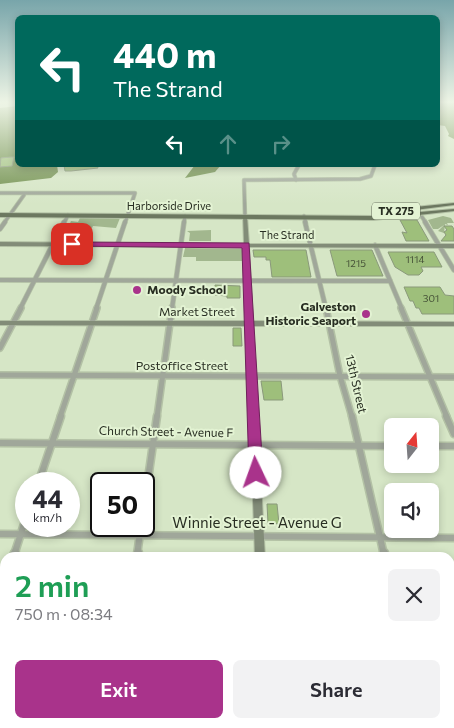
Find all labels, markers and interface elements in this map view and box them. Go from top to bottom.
text: 440 m [113,32,216,75]
icon: left [30,35,95,100]
text: The Strand [113,75,223,102]
icon: left [161,130,189,158]
icon: ahead [214,130,242,158]
icon: right [267,130,295,158]
street label: Harborside Drive [127,199,211,212]
road number: TX 275 [372,202,420,220]
pin [51,223,93,265]
street label: The Strand [260,228,314,241]
icon: arrive [58,230,86,258]
house number: 1114 [406,253,424,265]
house number: 1215 [346,257,366,269]
place label: Moody School [147,282,226,296]
marker: Moody School [131,284,143,296]
house number: 301 [423,292,439,304]
place label: Galveston Historic Seaport [265,299,356,327]
street label: Market Street [159,304,235,318]
marker: Galveston Historic Seaport [360,308,372,320]
street label: 13th Street [343,353,371,415]
street label: Postoffice Street [136,358,228,372]
north arrow [384,418,439,472]
map controls [384,418,439,538]
street label: Church Street - Avenue F [99,423,233,439]
position arrow [229,446,281,498]
speed limit sign: 50 [90,472,155,537]
text: 44 [32,483,63,513]
button: sound [384,483,439,538]
text: km/h [33,510,62,524]
street label: Winnie Street - Avenue G [172,513,342,531]
text: 2 min [15,566,89,603]
button: close [388,569,440,621]
text: 750 m · 08:34 [15,604,113,623]
button: Exit [15,660,223,718]
button: Share [233,660,440,718]

